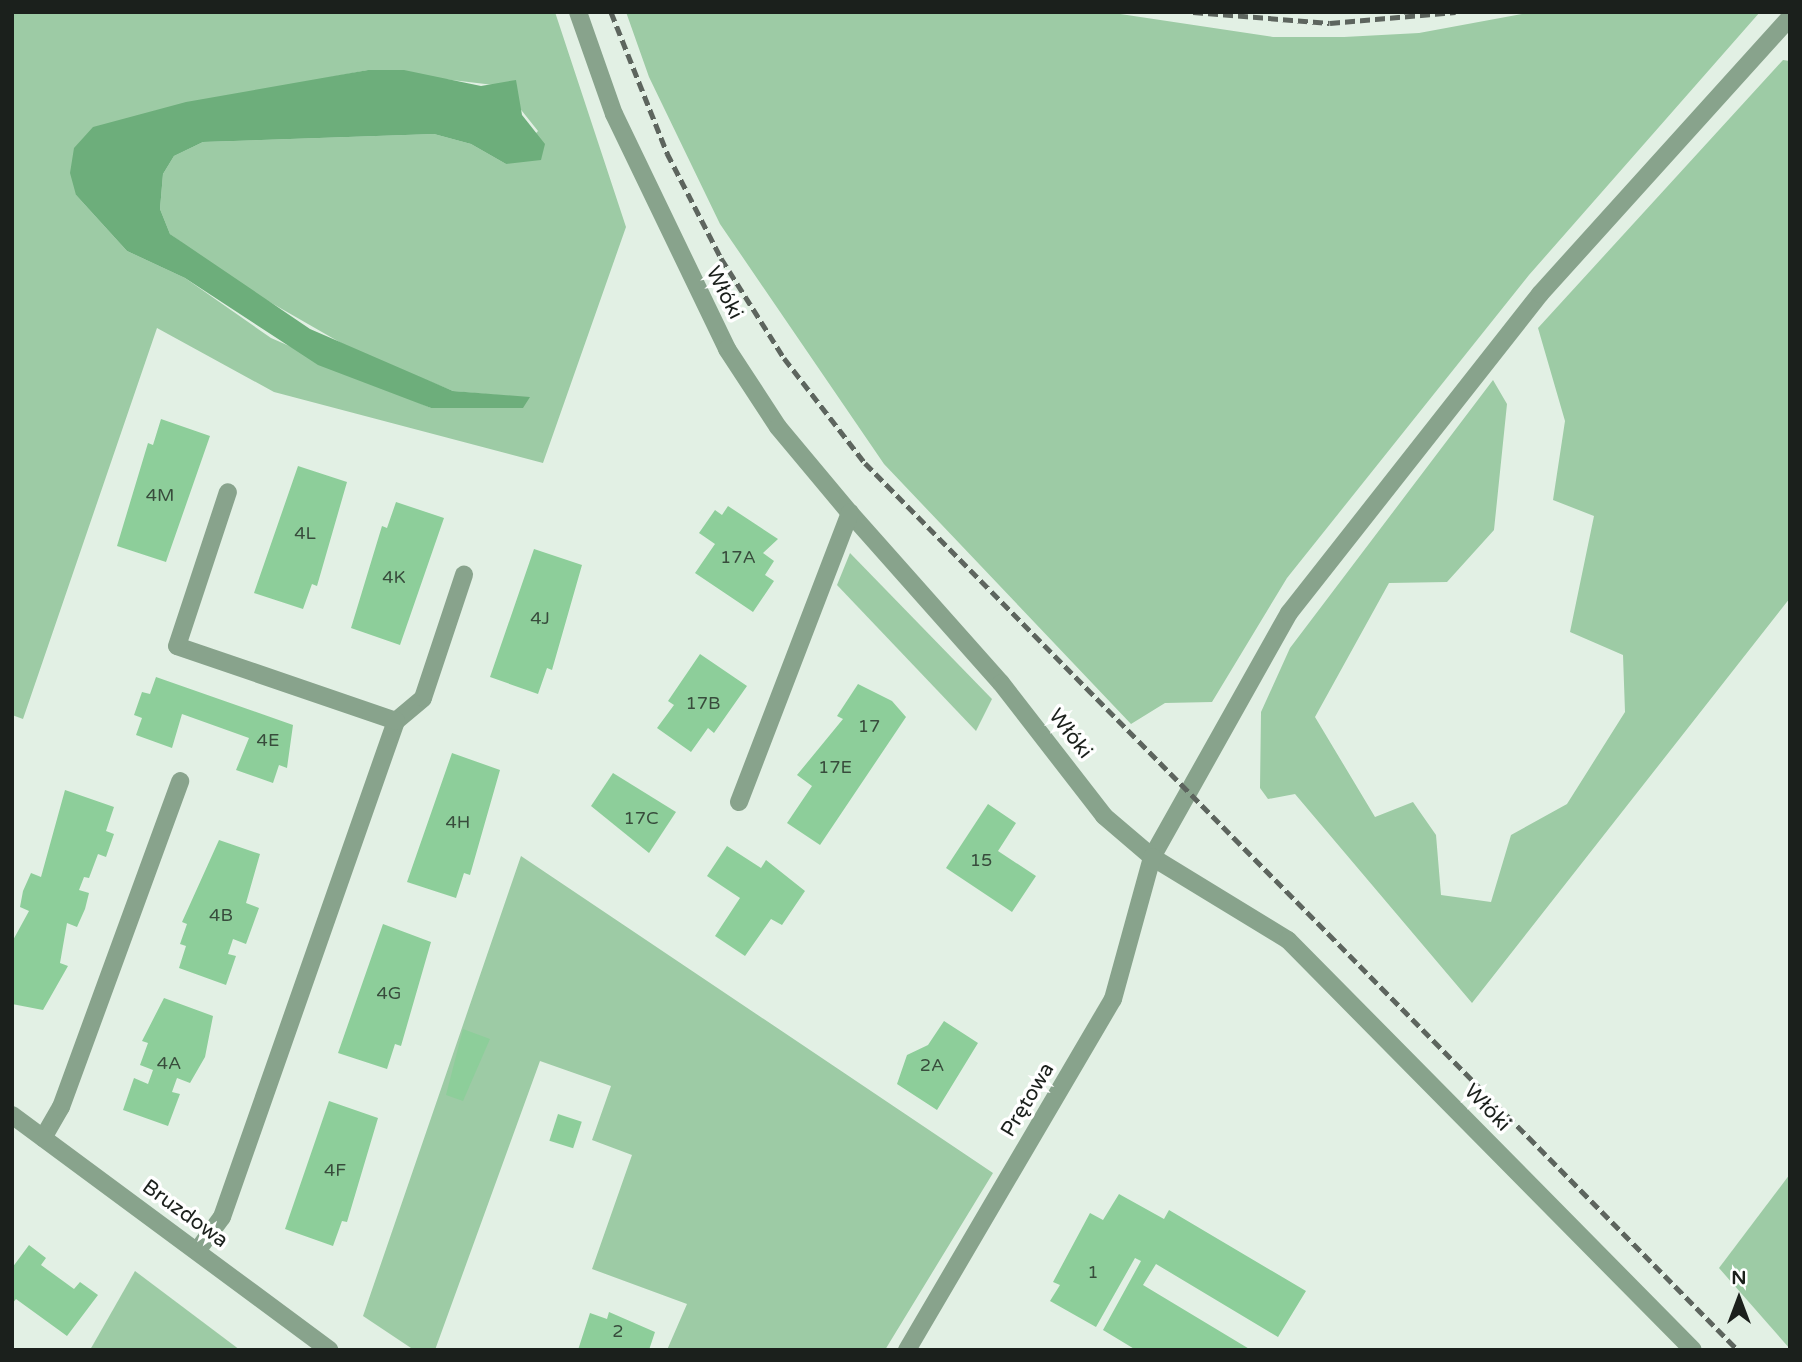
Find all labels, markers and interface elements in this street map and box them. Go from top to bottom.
street label: Włóki [700,262,748,324]
house number: 4M [146,484,174,506]
house number: 4L [294,522,316,544]
house number: 17A [720,546,756,568]
house number: 4K [382,566,406,588]
house number: 4J [530,607,550,629]
house number: 17B [685,692,721,714]
street label: Włóki [1043,704,1097,764]
house number: 17 [858,715,880,737]
house number: 4E [257,729,279,751]
house number: 17E [818,756,852,778]
house number: 17C [623,807,659,829]
house number: 4H [446,811,470,833]
house number: 15 [970,849,992,871]
house number: 4B [209,904,233,926]
house number: 4G [377,982,401,1004]
house number: 4A [157,1052,181,1074]
house number: 2A [920,1054,944,1076]
street label: Prętowa [996,1058,1060,1142]
street label: Włóki [1458,1079,1516,1137]
house number: 4F [324,1159,346,1181]
street label: Bruzdowa [137,1174,233,1254]
house number: 1 [1087,1261,1099,1283]
north arrow [1704,1264,1774,1334]
text: N [1731,1267,1747,1289]
house number: 2 [612,1320,624,1342]

